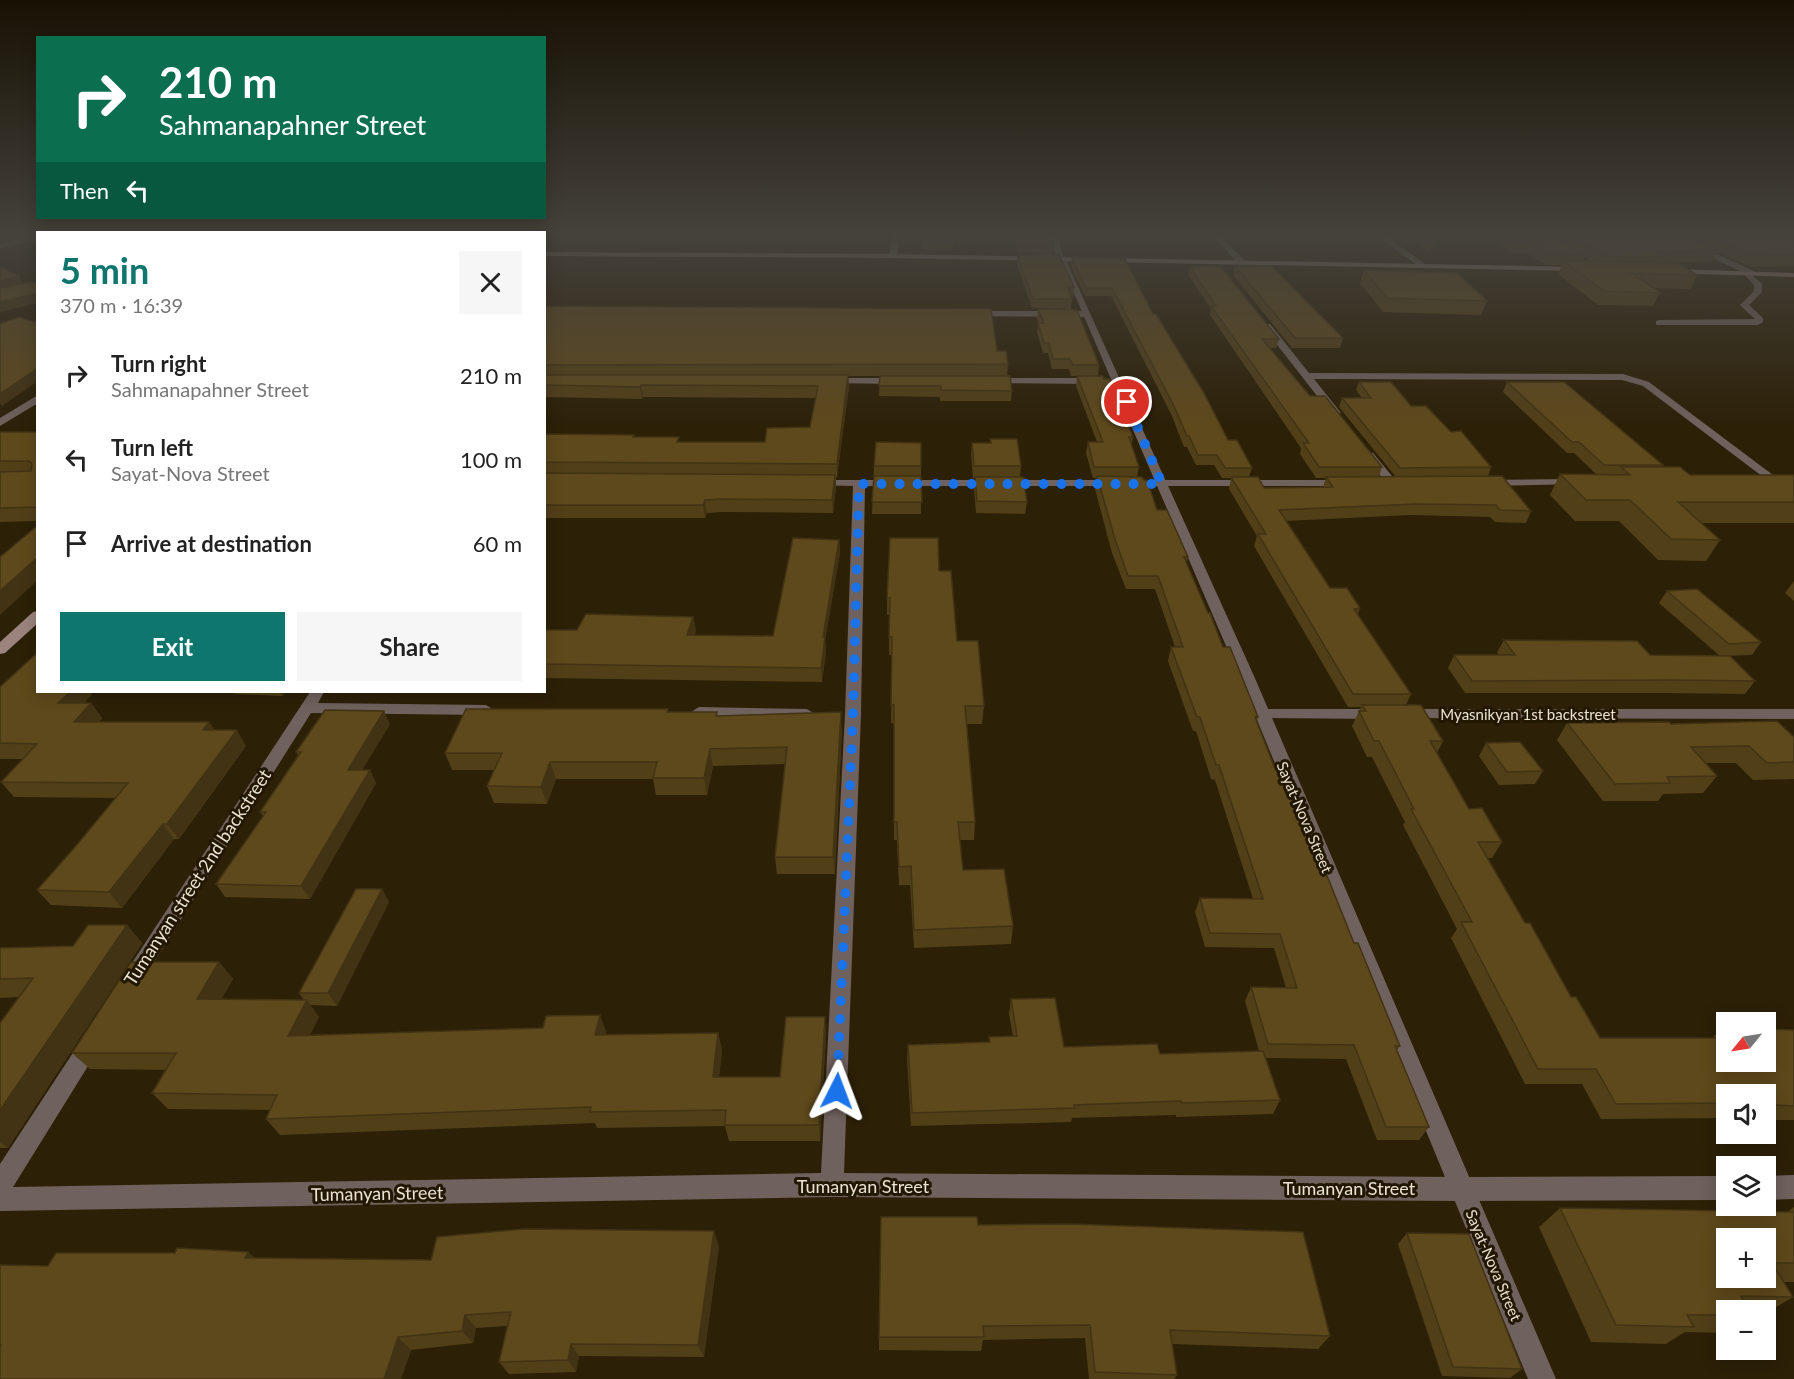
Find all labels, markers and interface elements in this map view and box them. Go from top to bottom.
text: 210 m [159,57,277,107]
icon: right [60,60,138,138]
text: Sahmanapahner Street [159,108,426,141]
icon: left [121,174,154,207]
text: Then [60,177,109,204]
text: 5 min [60,248,149,292]
button: close [459,251,522,314]
text: 370 m · 16:39 [60,293,183,317]
text: Turn right [111,350,206,377]
icon: right [60,359,93,392]
text: 210 m [460,362,522,389]
pin [1101,376,1152,427]
text: Sahmanapahner Street [111,377,309,401]
icon: arrive [1110,385,1143,418]
text: Turn left [111,434,193,461]
icon: left [60,443,93,476]
text: 100 m [460,446,522,473]
text: Sayat-Nova Street [111,461,270,485]
icon: arrive [60,527,93,560]
text: Arrive at destination [111,530,312,557]
text: 60 m [473,530,522,557]
button: Exit [60,612,285,681]
button: Share [297,612,522,681]
street label: Myasnikyan 1st backstreet [1440,705,1616,723]
street label: Sayat-Nova Street [1273,759,1337,876]
street label: Tumanyan street 2nd backstreet [119,764,275,989]
north arrow [1716,1012,1776,1072]
map controls [1716,1012,1776,1360]
position arrow [805,1059,869,1123]
button: sound [1716,1084,1776,1144]
button: layers [1716,1156,1776,1216]
street label: Tumanyan Street [797,1175,930,1197]
street label: Tumanyan Street [1283,1177,1416,1199]
street label: Tumanyan Street [311,1181,444,1205]
street label: Sayat-Nova Street [1462,1207,1526,1324]
button: + [1716,1228,1776,1288]
button: − [1716,1300,1776,1360]

